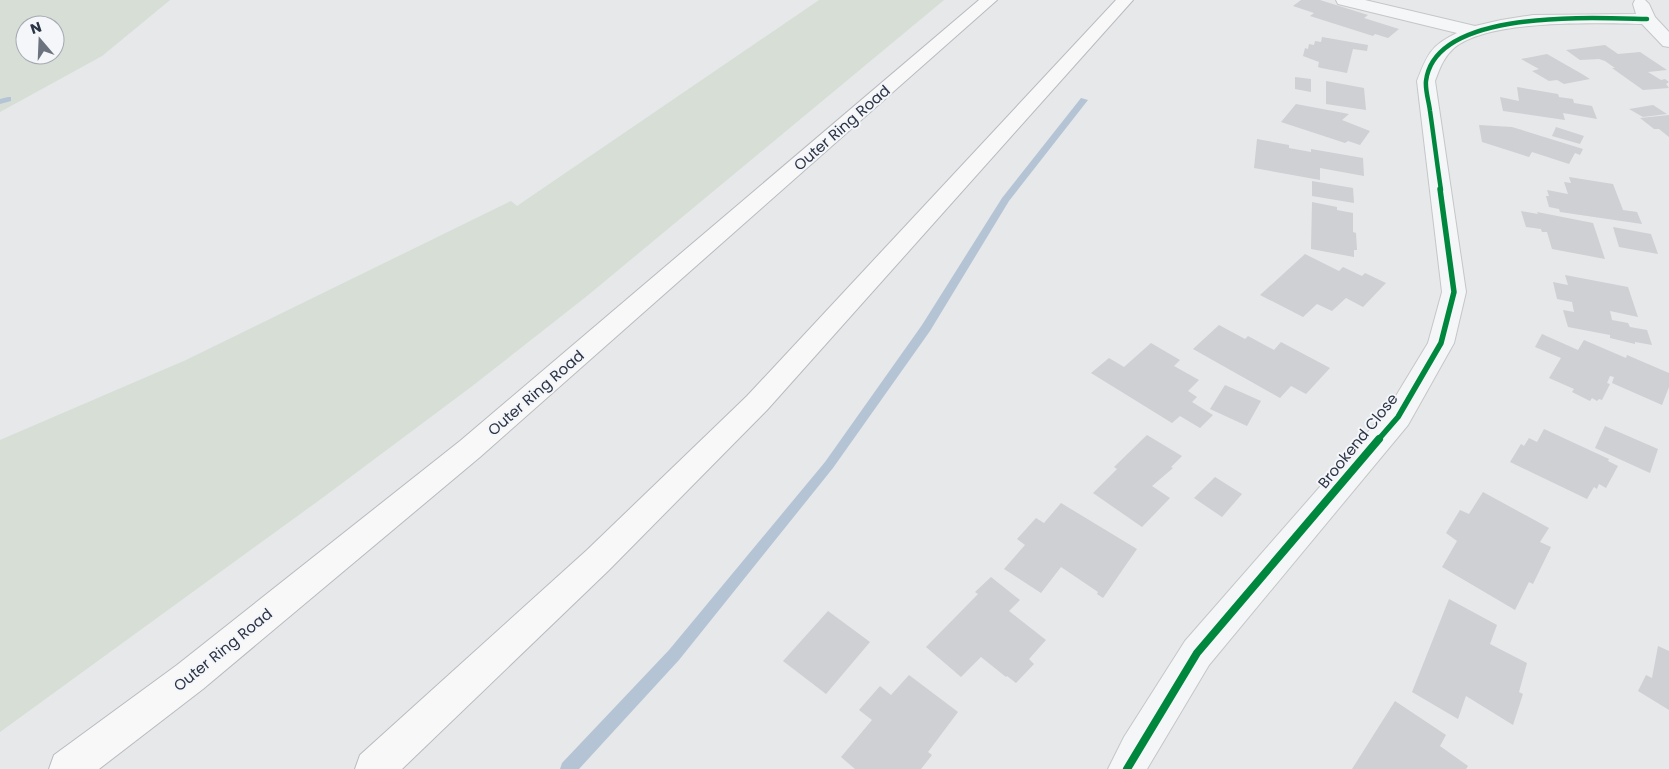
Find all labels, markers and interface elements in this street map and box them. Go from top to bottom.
north arrow [15,15,65,65]
text: N [28,17,44,39]
street label: Outer Ring Road [789,80,894,175]
street label: Outer Ring Road [483,345,588,440]
street label: Brookend Close [1313,389,1403,493]
street label: Outer Ring Road [169,603,276,696]

